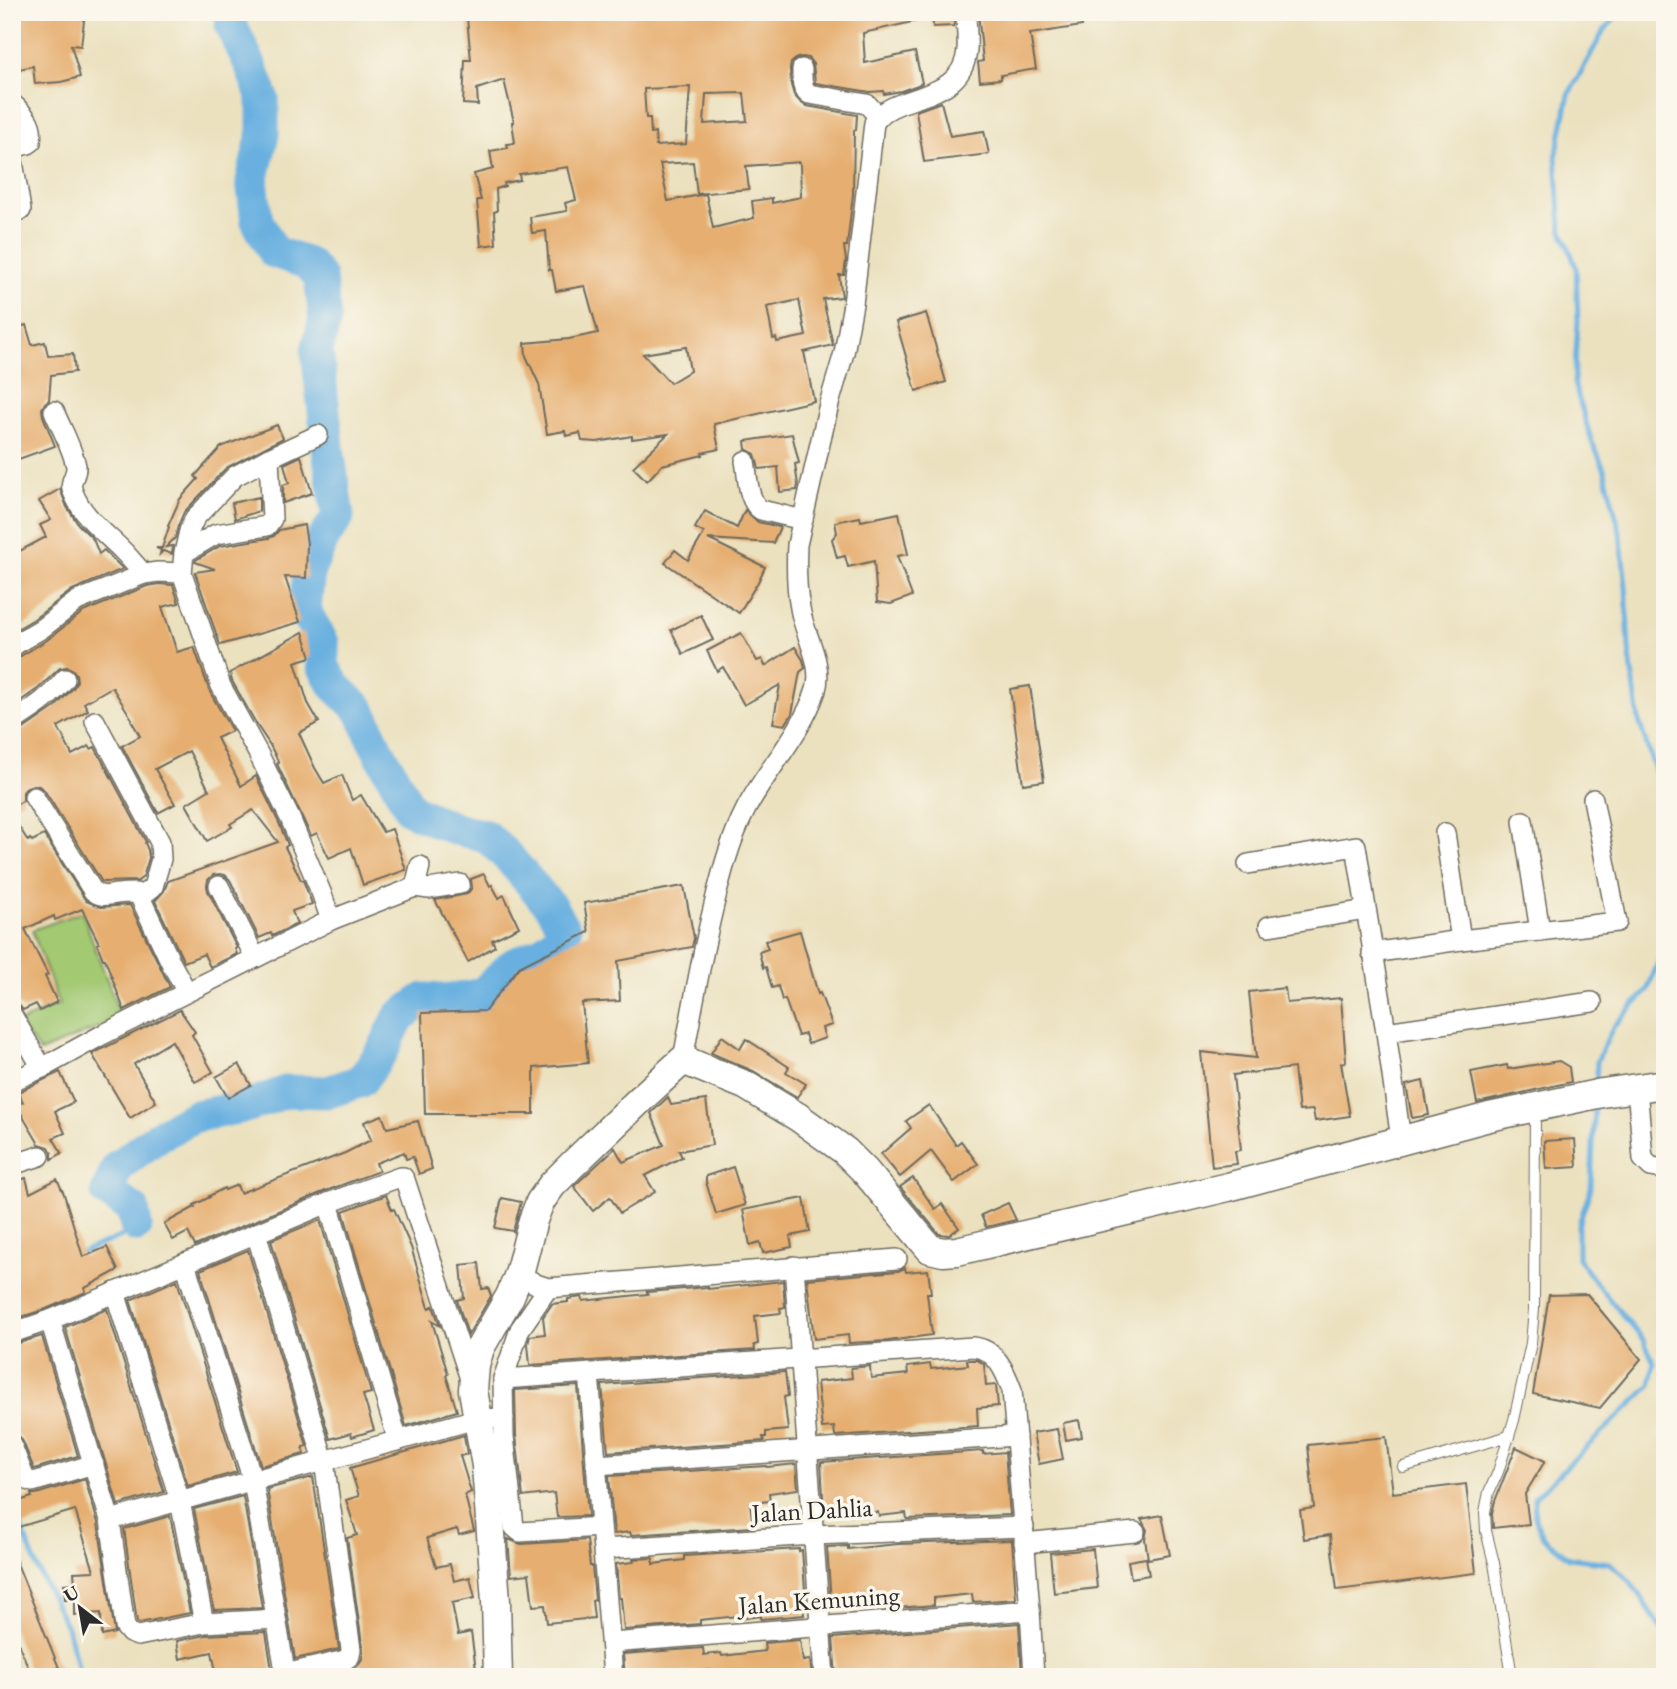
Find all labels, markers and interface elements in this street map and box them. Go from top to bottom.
street label: Jalan Dahlia [749,1490,874,1530]
north arrow [46,1574,116,1644]
street label: Jalan Kemuning [735,1577,902,1623]
text: U [59,1579,84,1608]

